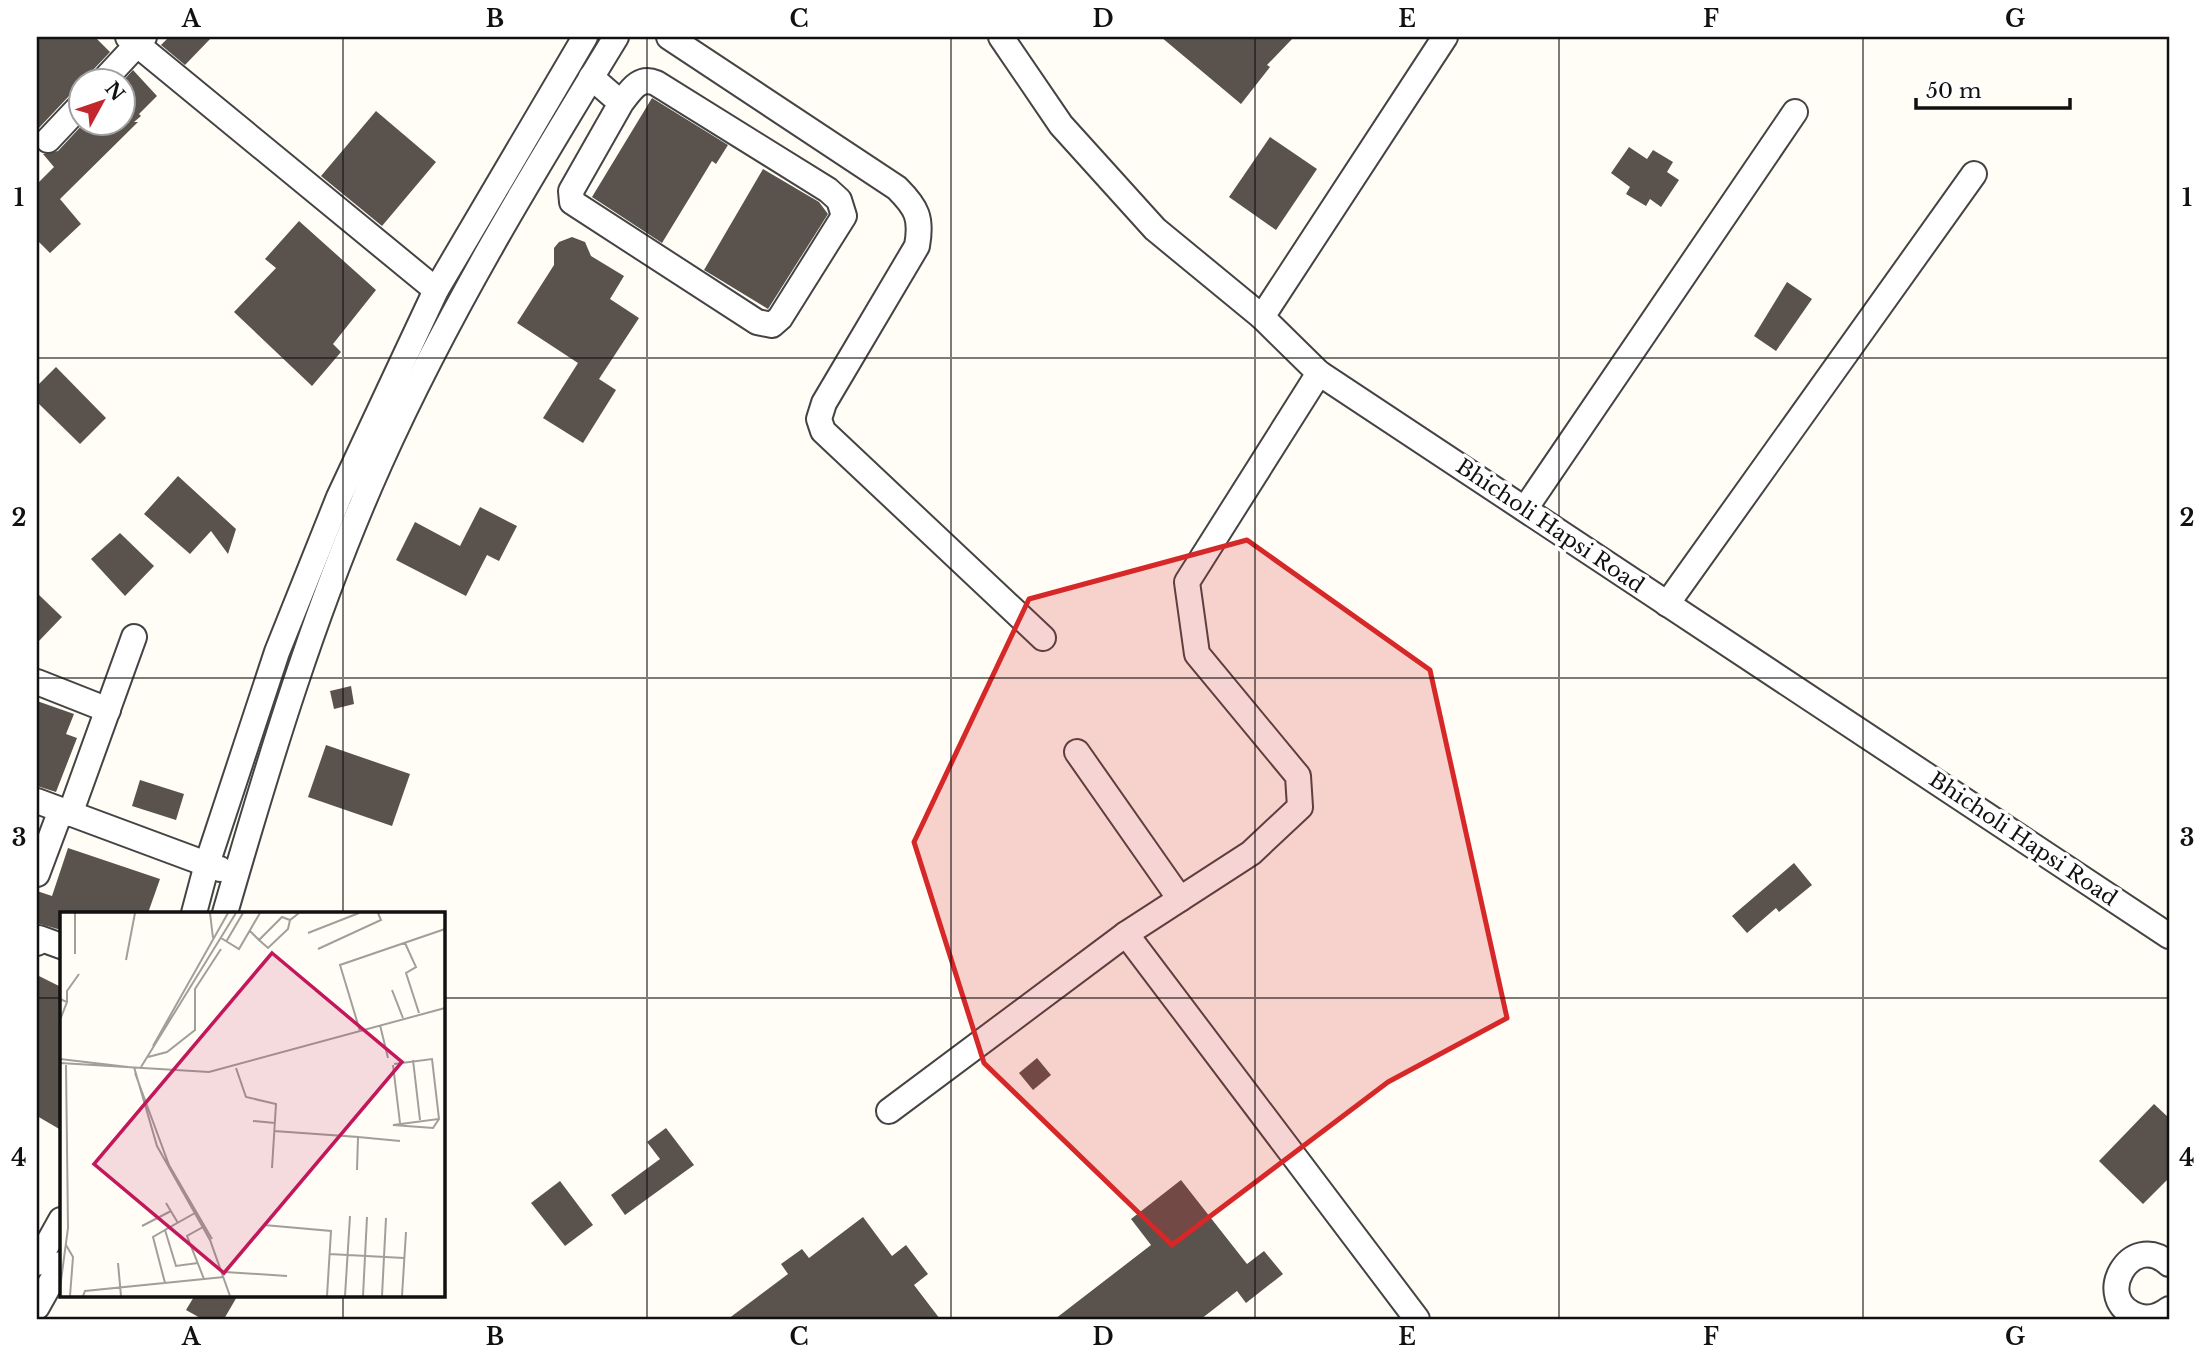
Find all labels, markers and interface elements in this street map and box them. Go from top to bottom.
text: A [181,5,202,33]
text: B [486,5,504,33]
text: C [790,5,808,33]
text: D [1092,5,1114,33]
text: E [1398,5,1416,33]
text: F [1703,5,1719,33]
text: G [2005,5,2025,33]
north arrow [66,66,136,136]
scale bar [1916,66,2070,110]
text: N [100,77,129,106]
text: 50 m [1926,78,1982,104]
text: 1 [14,184,24,212]
text: 1 [2182,184,2192,212]
street label: Bhicholi Hapsi Road [1451,453,1649,599]
text: 2 [12,504,26,532]
text: 2 [2180,504,2194,532]
street label: Bhicholi Hapsi Road [1924,766,2122,912]
text: 3 [12,824,26,852]
text: 3 [2180,824,2194,852]
inset map [60,912,444,1296]
text: 4 [11,1144,27,1172]
text: 4 [2179,1144,2195,1172]
text: A [181,1323,202,1351]
text: B [486,1323,504,1351]
text: C [790,1323,808,1351]
text: D [1092,1323,1114,1351]
text: E [1398,1323,1416,1351]
text: F [1703,1323,1719,1351]
text: G [2005,1323,2025,1351]

